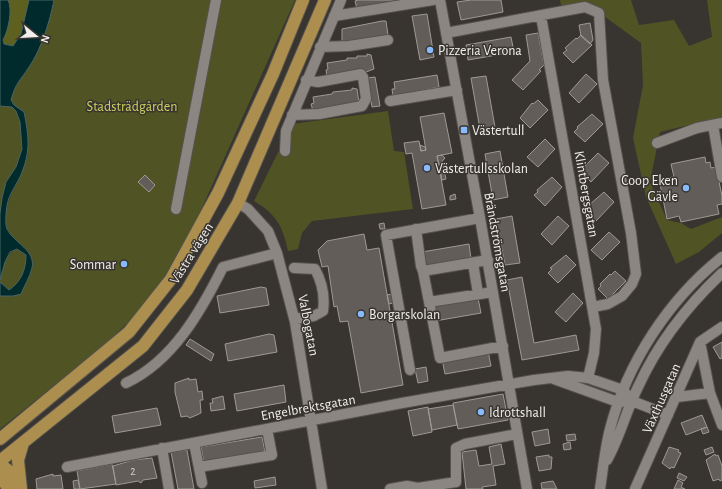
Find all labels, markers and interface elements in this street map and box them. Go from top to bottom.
north arrow [16,16,56,56]
text: N [39,34,51,44]
place label: Pizzeria Verona [438,44,522,58]
marker: Pizzeria Verona [425,45,435,55]
park label: Stadsträdgården [87,100,177,114]
place label: Västertull [472,124,525,138]
marker: Västertull [459,125,469,135]
street label: Klintbergsgatan [572,150,601,238]
place label: Västertullsskolan [435,162,528,176]
marker: Västertullsskolan [422,163,432,173]
place label: Coop Eken Gävle [621,174,678,204]
marker: Coop Eken Gävle [681,183,691,193]
street label: Brändströmsgatan [481,191,513,293]
street label: Västra vägen [168,221,216,287]
place label: Sommar [70,258,116,272]
marker: Sommar [119,259,129,269]
street label: Valbogatan [295,293,321,357]
place label: Borgarskolan [369,308,440,322]
marker: Borgarskolan [356,309,366,319]
street label: Växthusgatan [640,361,684,435]
street label: Engelbrektsgatan [260,393,357,423]
place label: Idrottshall [489,406,546,420]
marker: Idrottshall [476,407,486,417]
house number: 2 [130,465,136,477]

